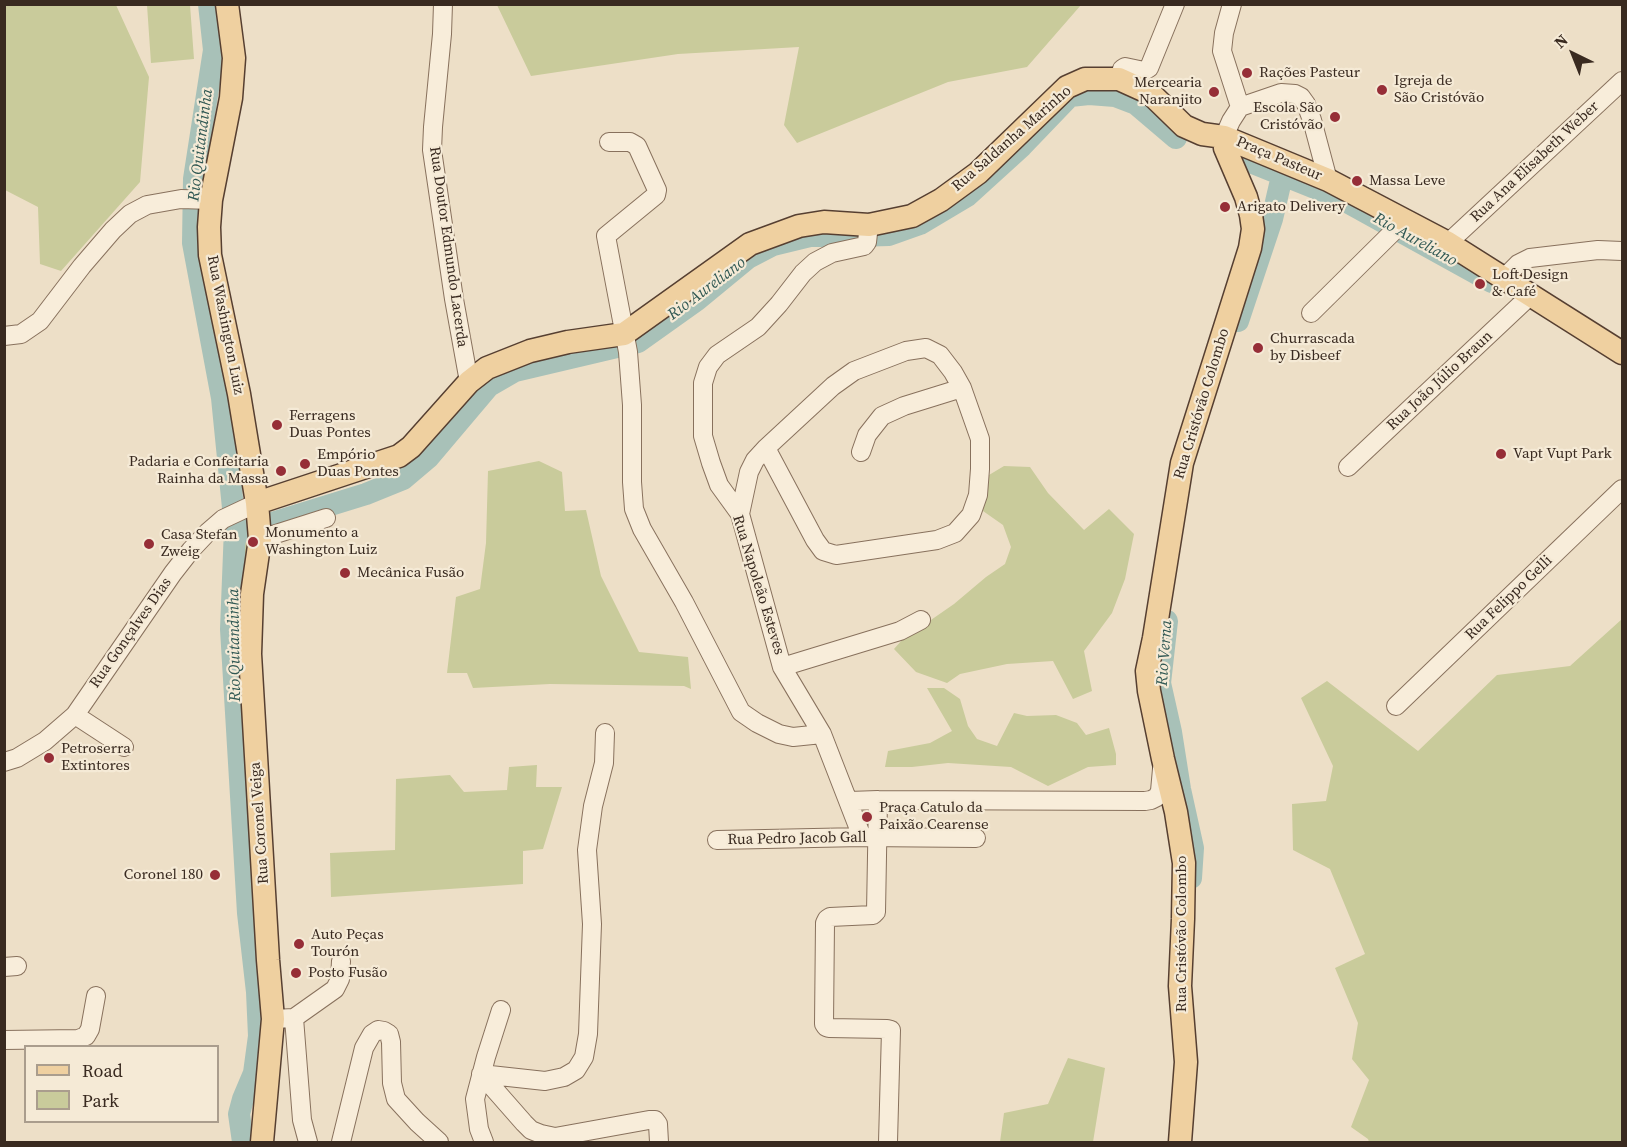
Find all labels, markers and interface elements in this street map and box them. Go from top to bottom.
north arrow [1543,24,1603,84]
text: N [1549,29,1572,53]
place label: Rações Pasteur [1259,64,1360,82]
marker: Rações Pasteur [1240,66,1254,80]
place label: Igreja de São Cristóvão [1394,72,1484,107]
place label: Mercearia Naranjito [1134,74,1202,109]
street label: Rua Saldanha Marinho [949,82,1075,196]
marker: Igreja de São Cristóvão [1375,83,1389,97]
marker: Mercearia Naranjito [1207,85,1221,99]
water label: Rio Quitandinha [185,88,217,202]
street label: Rua Ana Elisabeth Weber [1467,98,1603,226]
place label: Escola São Cristóvão [1253,99,1323,134]
marker: Escola São Cristóvão [1328,110,1342,124]
street label: Praça Pasteur [1233,133,1325,185]
street label: Rua Doutor Edmundo Lacerda [425,145,471,349]
place label: Massa Leve [1369,172,1445,190]
marker: Massa Leve [1350,174,1364,188]
place label: Arigato Delivery [1237,198,1345,216]
marker: Arigato Delivery [1218,200,1232,214]
water label: Rio Aureliano [1370,209,1460,271]
water label: Rio Aureliano [664,253,750,325]
street label: Rua Washington Luiz [203,254,247,396]
place label: Loft Design & Café [1492,266,1568,301]
marker: Loft Design & Café [1473,277,1487,291]
street label: Rua Cristóvão Colombo [1170,326,1234,482]
street label: Rua João Júlio Braun [1383,327,1497,435]
place label: Churrascada by Disbeef [1270,330,1355,365]
marker: Churrascada by Disbeef [1251,341,1265,355]
place label: Ferragens Duas Pontes [289,407,371,442]
marker: Ferragens Duas Pontes [270,418,284,432]
place label: Vapt Vupt Park [1513,445,1612,463]
place label: Empório Duas Pontes [317,446,399,481]
marker: Vapt Vupt Park [1494,447,1508,461]
place label: Padaria e Confeitaria Rainha da Massa [129,453,269,488]
marker: Empório Duas Pontes [298,457,312,471]
marker: Padaria e Confeitaria Rainha da Massa [274,464,288,478]
street label: Rua Napoleão Esteves [728,513,788,657]
place label: Monumento a Washington Luiz [265,524,377,559]
place label: Casa Stefan Zweig [161,526,238,561]
marker: Monumento a Washington Luiz [246,535,260,549]
marker: Casa Stefan Zweig [142,537,156,551]
street label: Rua Felippo Gelli [1462,552,1556,644]
place label: Mecânica Fusão [357,564,464,582]
marker: Mecânica Fusão [338,566,352,580]
street label: Rua Gonçalves Dias [86,574,176,692]
water label: Rio Quitandinha [224,588,246,702]
water label: Rio Verna [1153,619,1177,687]
place label: Petroserra Extintores [61,740,131,775]
marker: Petroserra Extintores [42,751,56,765]
street label: Rua Coronel Veiga [247,761,273,885]
place label: Praça Catulo da Paixão Cearense [879,799,989,834]
marker: Praça Catulo da Paixão Cearense [860,810,874,824]
street label: Rua Pedro Jacob Gall [727,829,867,849]
street label: Rua Cristóvão Colombo [1173,856,1191,1012]
place label: Coronel 180 [124,866,203,884]
marker: Coronel 180 [208,868,222,882]
place label: Auto Peças Tourón [311,926,384,961]
marker: Auto Peças Tourón [292,937,306,951]
place label: Posto Fusão [308,964,387,982]
marker: Posto Fusão [289,966,303,980]
legend [24,1045,219,1123]
text: Road [82,1058,123,1083]
text: Park [82,1088,119,1113]

